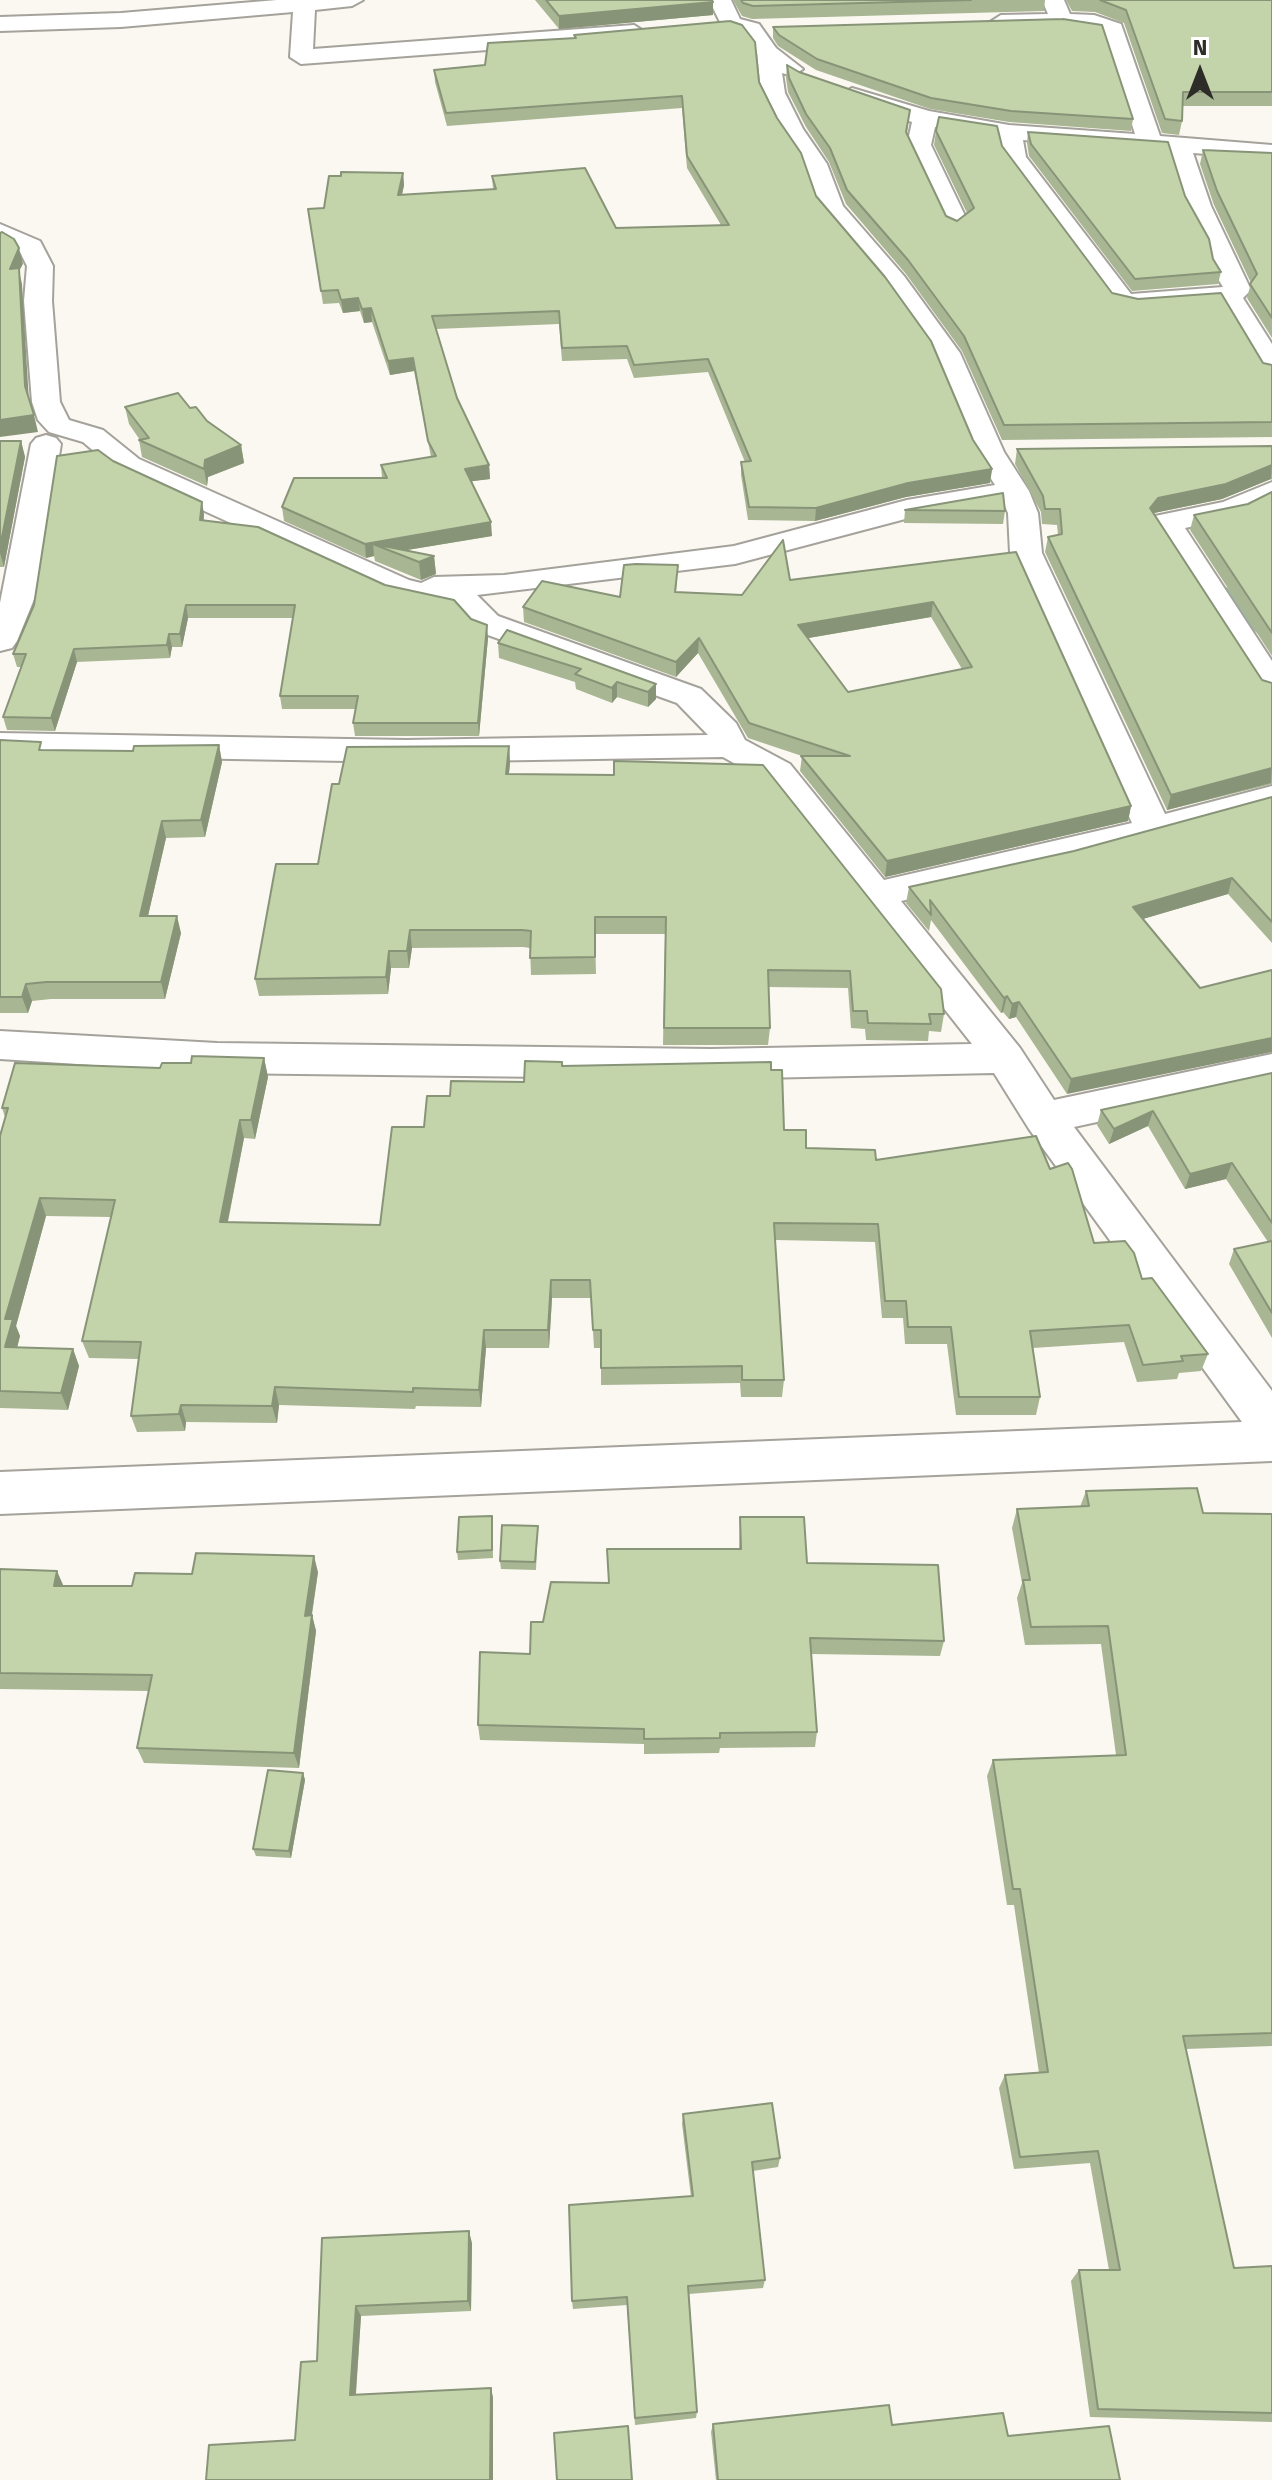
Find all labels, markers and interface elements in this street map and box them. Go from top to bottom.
north arrow [1160,32,1240,112]
text: N [1193,34,1207,61]

